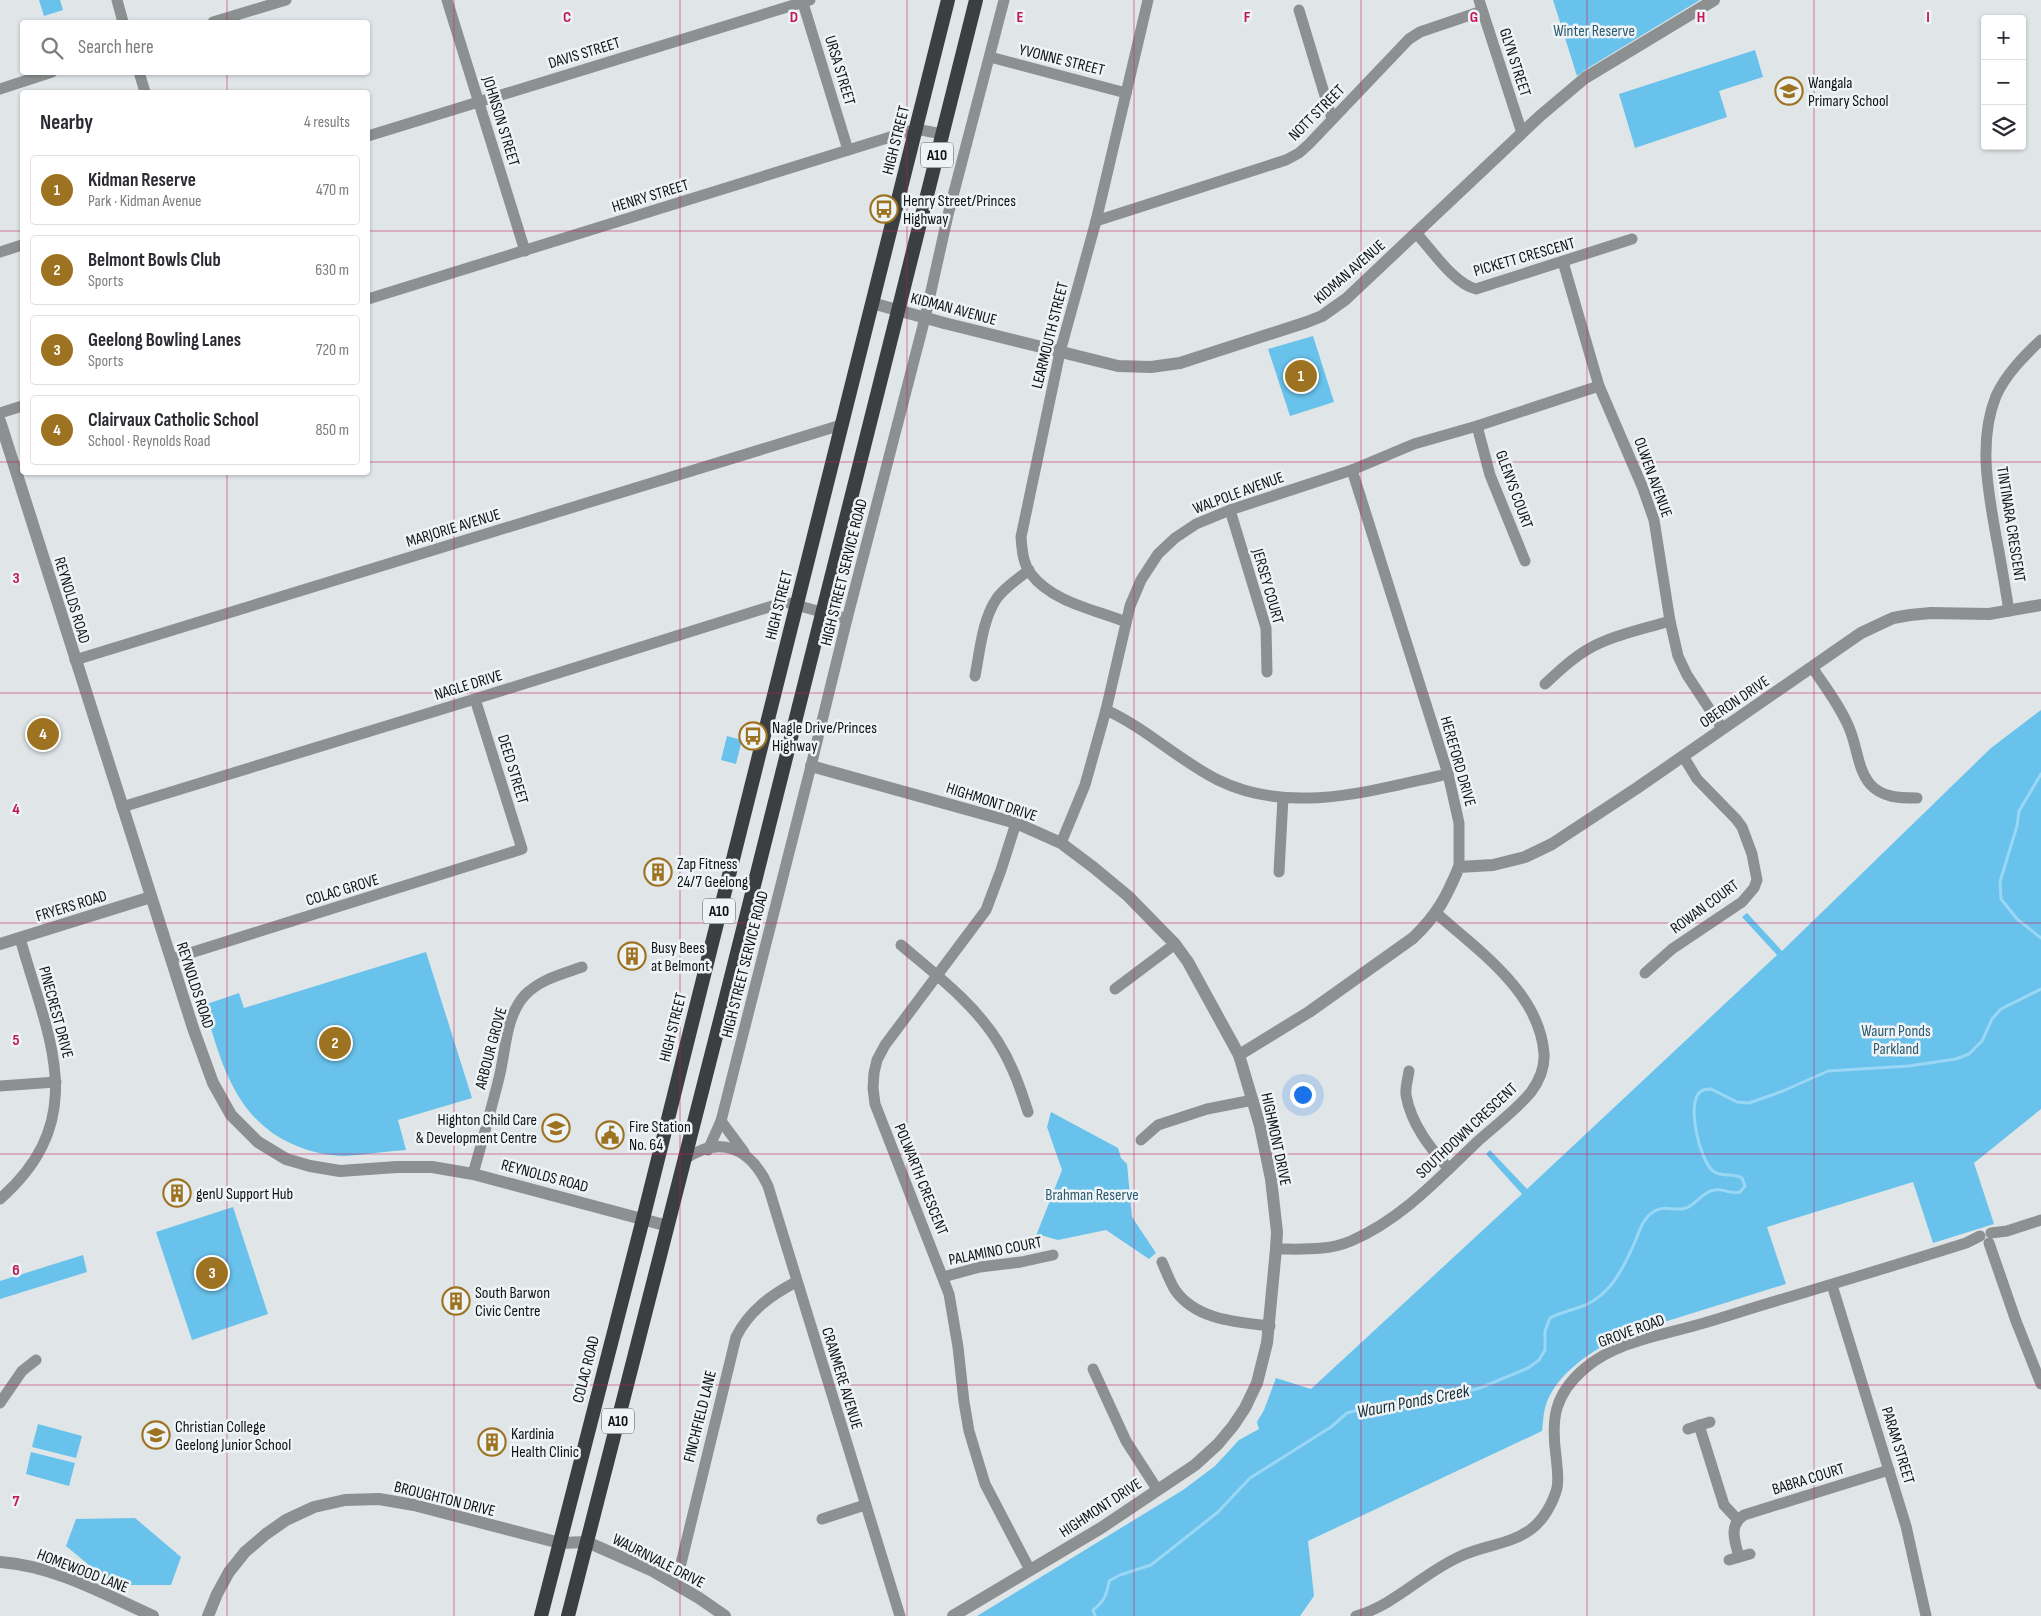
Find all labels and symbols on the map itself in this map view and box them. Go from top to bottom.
text: C [563,8,571,27]
text: D [790,8,798,27]
text: E [1017,8,1024,27]
text: F [1244,8,1251,27]
text: G [1470,8,1478,27]
text: H [1697,8,1705,27]
text: I [1926,8,1930,27]
park label: Winter Reserve [1553,22,1635,41]
street label: GLYN STREET [1495,26,1535,99]
street label: DAVIS STREET [546,33,623,73]
street label: URSA STREET [820,33,859,108]
street label: YVONNE STREET [1017,41,1107,80]
street label: JOHNSON STREET [478,73,523,169]
place label: Wangala Primary School [1808,74,1889,111]
school or university icon: Wangala Primary School [1774,76,1804,106]
street label: NOTT STREET [1285,81,1349,145]
street label: HIGH STREET [879,103,914,177]
road number: A10 [921,142,953,168]
street label: HENRY STREET [610,176,692,217]
place label: Henry Street/Princes Highway [903,192,1016,229]
bus stop icon: Henry Street/Princes Highway [869,194,899,224]
street label: PICKETT CRESCENT [1471,234,1578,281]
street label: KIDMAN AVENUE [1310,236,1389,308]
street label: LEARMOUTH STREET [1028,280,1073,391]
street label: KIDMAN AVENUE [909,289,999,330]
pin: 1 [1285,357,1317,395]
street label: OLWEN AVENUE [1629,435,1676,520]
street label: GLENYS COURT [1491,448,1537,532]
street label: TINTINARA CRESCENT [1992,465,2029,584]
street label: WALPOLE AVENUE [1190,468,1287,519]
street label: HIGH STREET SERVICE ROAD [817,497,872,648]
street label: MARJORIE AVENUE [404,505,503,552]
street label: JERSEY COURT [1248,546,1287,627]
street label: REYNOLDS ROAD [49,555,94,646]
street label: HIGH STREET [762,568,797,642]
text: 3 [12,569,20,588]
street label: NAGLE DRIVE [432,666,505,705]
street label: OBERON DRIVE [1696,672,1773,732]
street label: HEREFORD DRIVE [1436,714,1479,809]
pin: 4 [27,715,59,753]
place label: Nagle Drive/Princes Highway [772,719,877,756]
bus stop icon: Nagle Drive/Princes Highway [738,721,768,751]
street label: DEED STREET [493,732,532,807]
street label: HIGHMONT DRIVE [944,779,1039,826]
text: 4 [12,800,20,819]
place label: Zap Fitness 24/7 Geelong [677,855,748,892]
building icon: Zap Fitness 24/7 Geelong [643,857,673,887]
street label: COLAC GROVE [304,870,381,911]
street label: ROWAN COURT [1667,876,1743,938]
street label: FRYERS ROAD [34,887,109,926]
street label: HIGH STREET SERVICE ROAD [718,889,773,1040]
road number: A10 [703,898,735,924]
place label: Busy Bees at Belmont [651,939,710,976]
street label: REYNOLDS ROAD [172,940,217,1031]
building icon: Busy Bees at Belmont [617,941,647,971]
street label: PINECREST DRIVE [34,964,77,1060]
street label: HIGH STREET [656,990,691,1064]
street label: ARBOUR GROVE [471,1005,511,1092]
park label: Waurn Ponds Parkland [1861,1022,1931,1059]
pin: 2 [319,1024,351,1062]
text: 5 [12,1031,20,1050]
street label: SOUTHDOWN CRESCENT [1412,1079,1522,1183]
your location [1290,1082,1316,1108]
street label: HIGHMONT DRIVE [1256,1091,1295,1187]
place label: Highton Child Care & Development Centre [416,1111,537,1148]
school or university icon: Highton Child Care & Development Centre [541,1113,571,1143]
place label: Fire Station No. 64 [629,1118,691,1155]
public building icon: Fire Station No. 64 [595,1120,625,1150]
street label: POLWARTH CRESCENT [890,1121,952,1239]
street label: REYNOLDS ROAD [499,1156,590,1197]
building icon: genU Support Hub [162,1178,192,1208]
place label: genU Support Hub [196,1185,293,1204]
park label: Brahman Reserve [1045,1186,1139,1205]
street label: PALAMINO COURT [947,1233,1044,1270]
pin: 3 [196,1254,228,1292]
text: 6 [12,1261,20,1280]
place label: South Barwon Civic Centre [475,1284,550,1321]
building icon: South Barwon Civic Centre [441,1286,471,1316]
street label: GROVE ROAD [1596,1311,1667,1352]
street label: CRANMERE AVENUE [817,1325,866,1432]
street label: COLAC ROAD [569,1334,604,1405]
street label: FINCHFIELD LANE [680,1369,721,1464]
water label: Waurn Ponds Creek [1355,1380,1472,1423]
street label: PARAM STREET [1877,1405,1918,1487]
road number: A10 [602,1408,634,1434]
place label: Christian College Geelong Junior School [175,1418,291,1455]
school or university icon: Christian College Geelong Junior School [141,1420,171,1450]
place label: Kardinia Health Clinic [511,1425,579,1462]
building icon: Kardinia Health Clinic [477,1427,507,1457]
street label: BABRA COURT [1770,1459,1847,1499]
street label: HIGHMONT DRIVE [1056,1475,1146,1542]
street label: BROUGHTON DRIVE [392,1478,497,1521]
text: 7 [13,1492,20,1511]
street label: WAURNVALE DRIVE [609,1530,708,1593]
street label: HOMEWOOD LANE [34,1545,131,1598]

